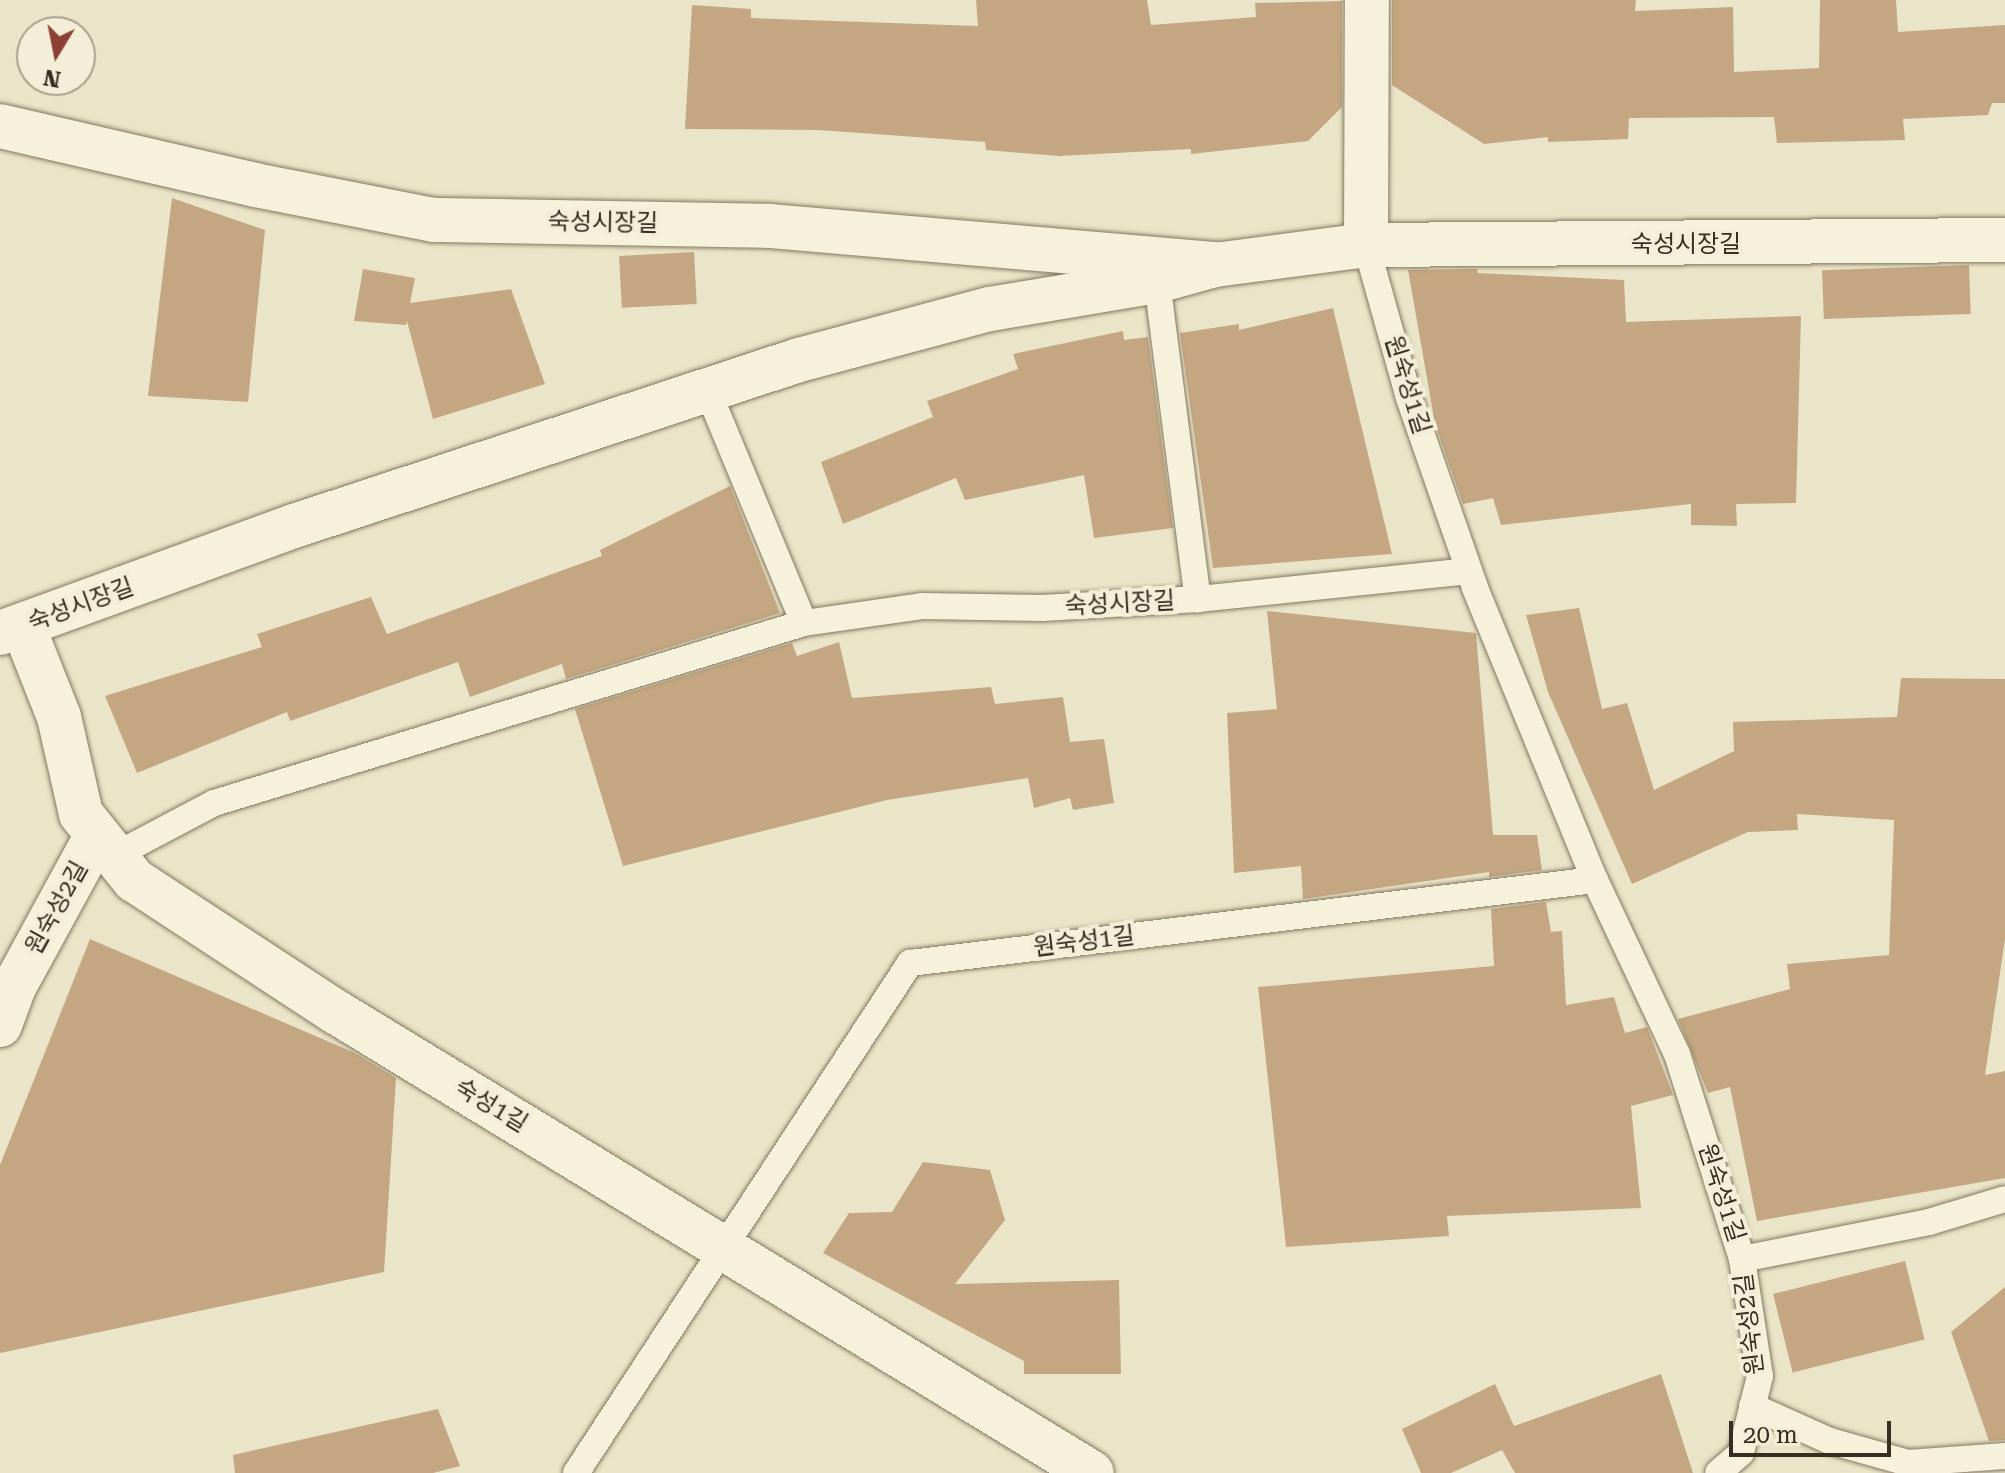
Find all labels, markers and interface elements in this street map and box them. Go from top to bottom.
north arrow [16,16,96,96]
text: N [42,64,63,92]
street label: 숙성시장길 [548,208,658,238]
street label: 숙성시장길 [1631,231,1741,259]
street label: 원숙성1길 [1378,332,1436,438]
street label: 숙성시장길 [24,573,138,637]
street label: 숙성시장길 [1064,587,1176,621]
street label: 원숙성2길 [20,857,94,959]
street label: 원숙성1길 [1032,922,1136,962]
street label: 숙성1길 [449,1073,533,1139]
street label: 원숙성1길 [1692,1140,1750,1246]
street label: 원숙성2길 [1730,1272,1770,1376]
scale bar [1733,1405,1895,1455]
text: 20 m [1743,1421,1798,1449]

